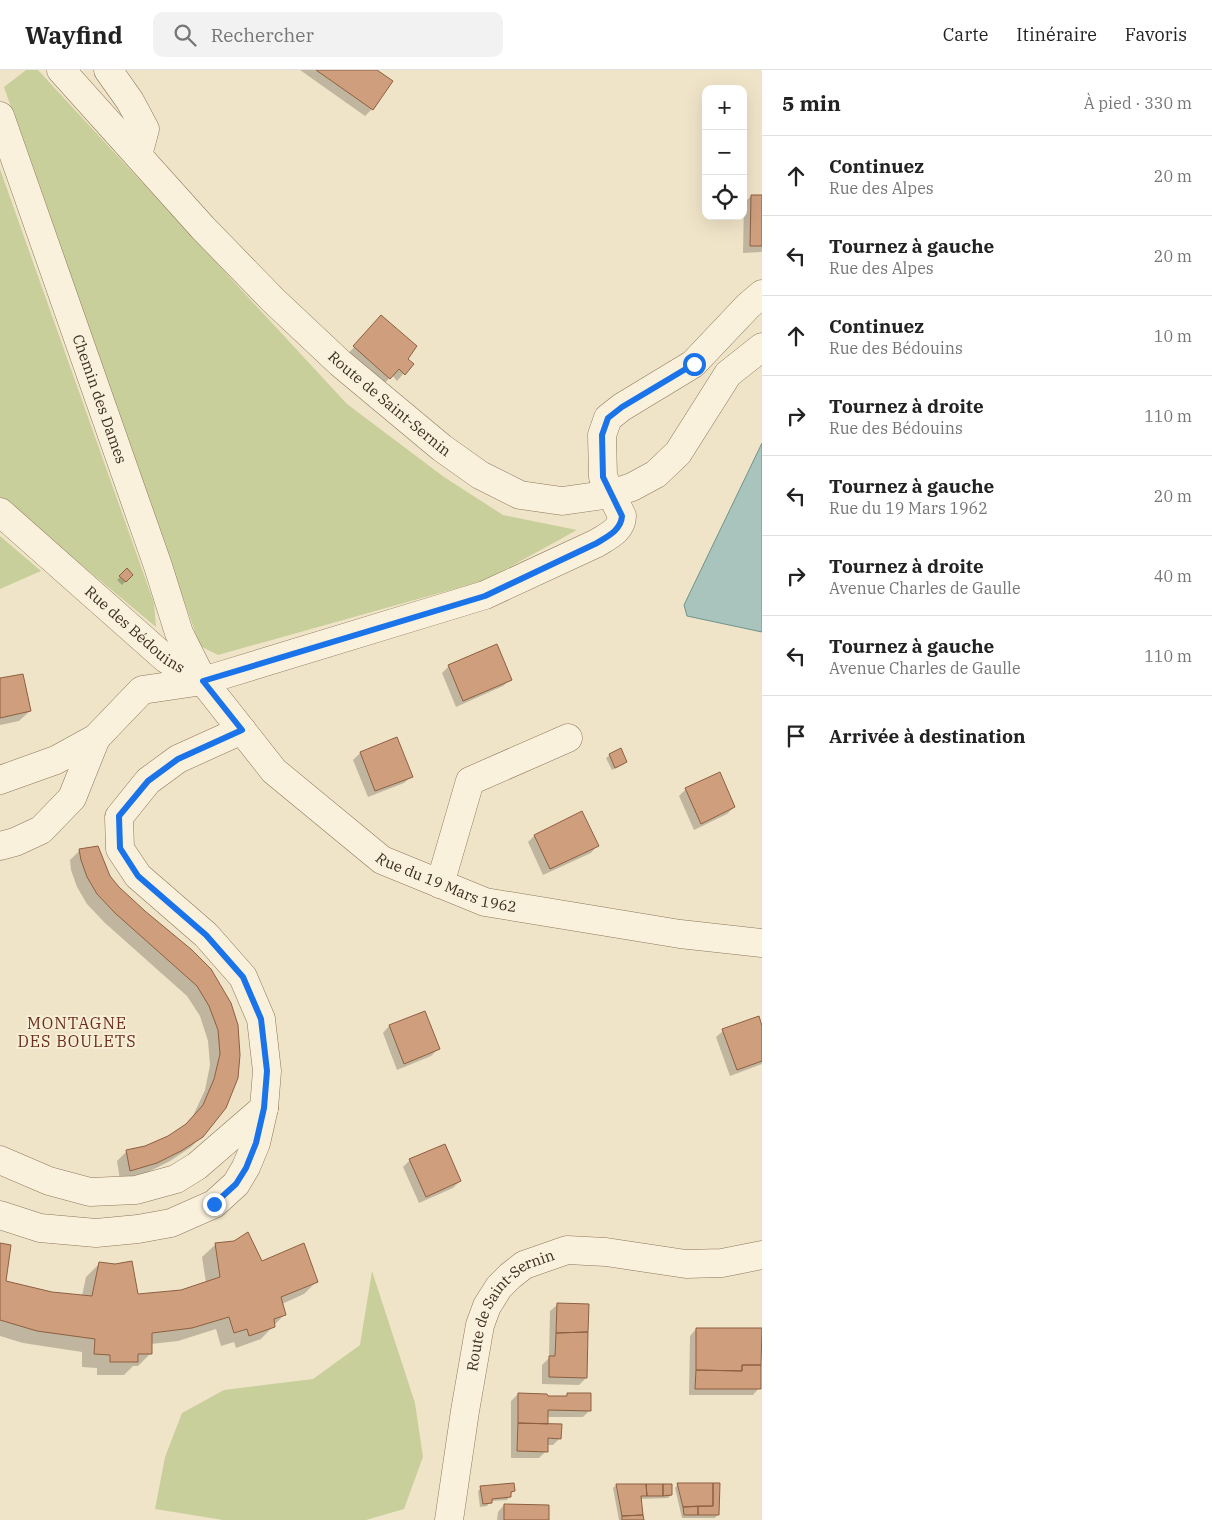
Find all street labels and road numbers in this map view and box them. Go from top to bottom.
street label: Chemin des Dames [68,332,131,466]
street label: Route de Saint-Sernin [324,347,455,461]
street label: Rue des Bédouins [81,582,188,677]
street label: Rue du 19 Mars 1962 [372,849,518,916]
street label: Route de Saint-Sernin [462,1245,557,1373]

